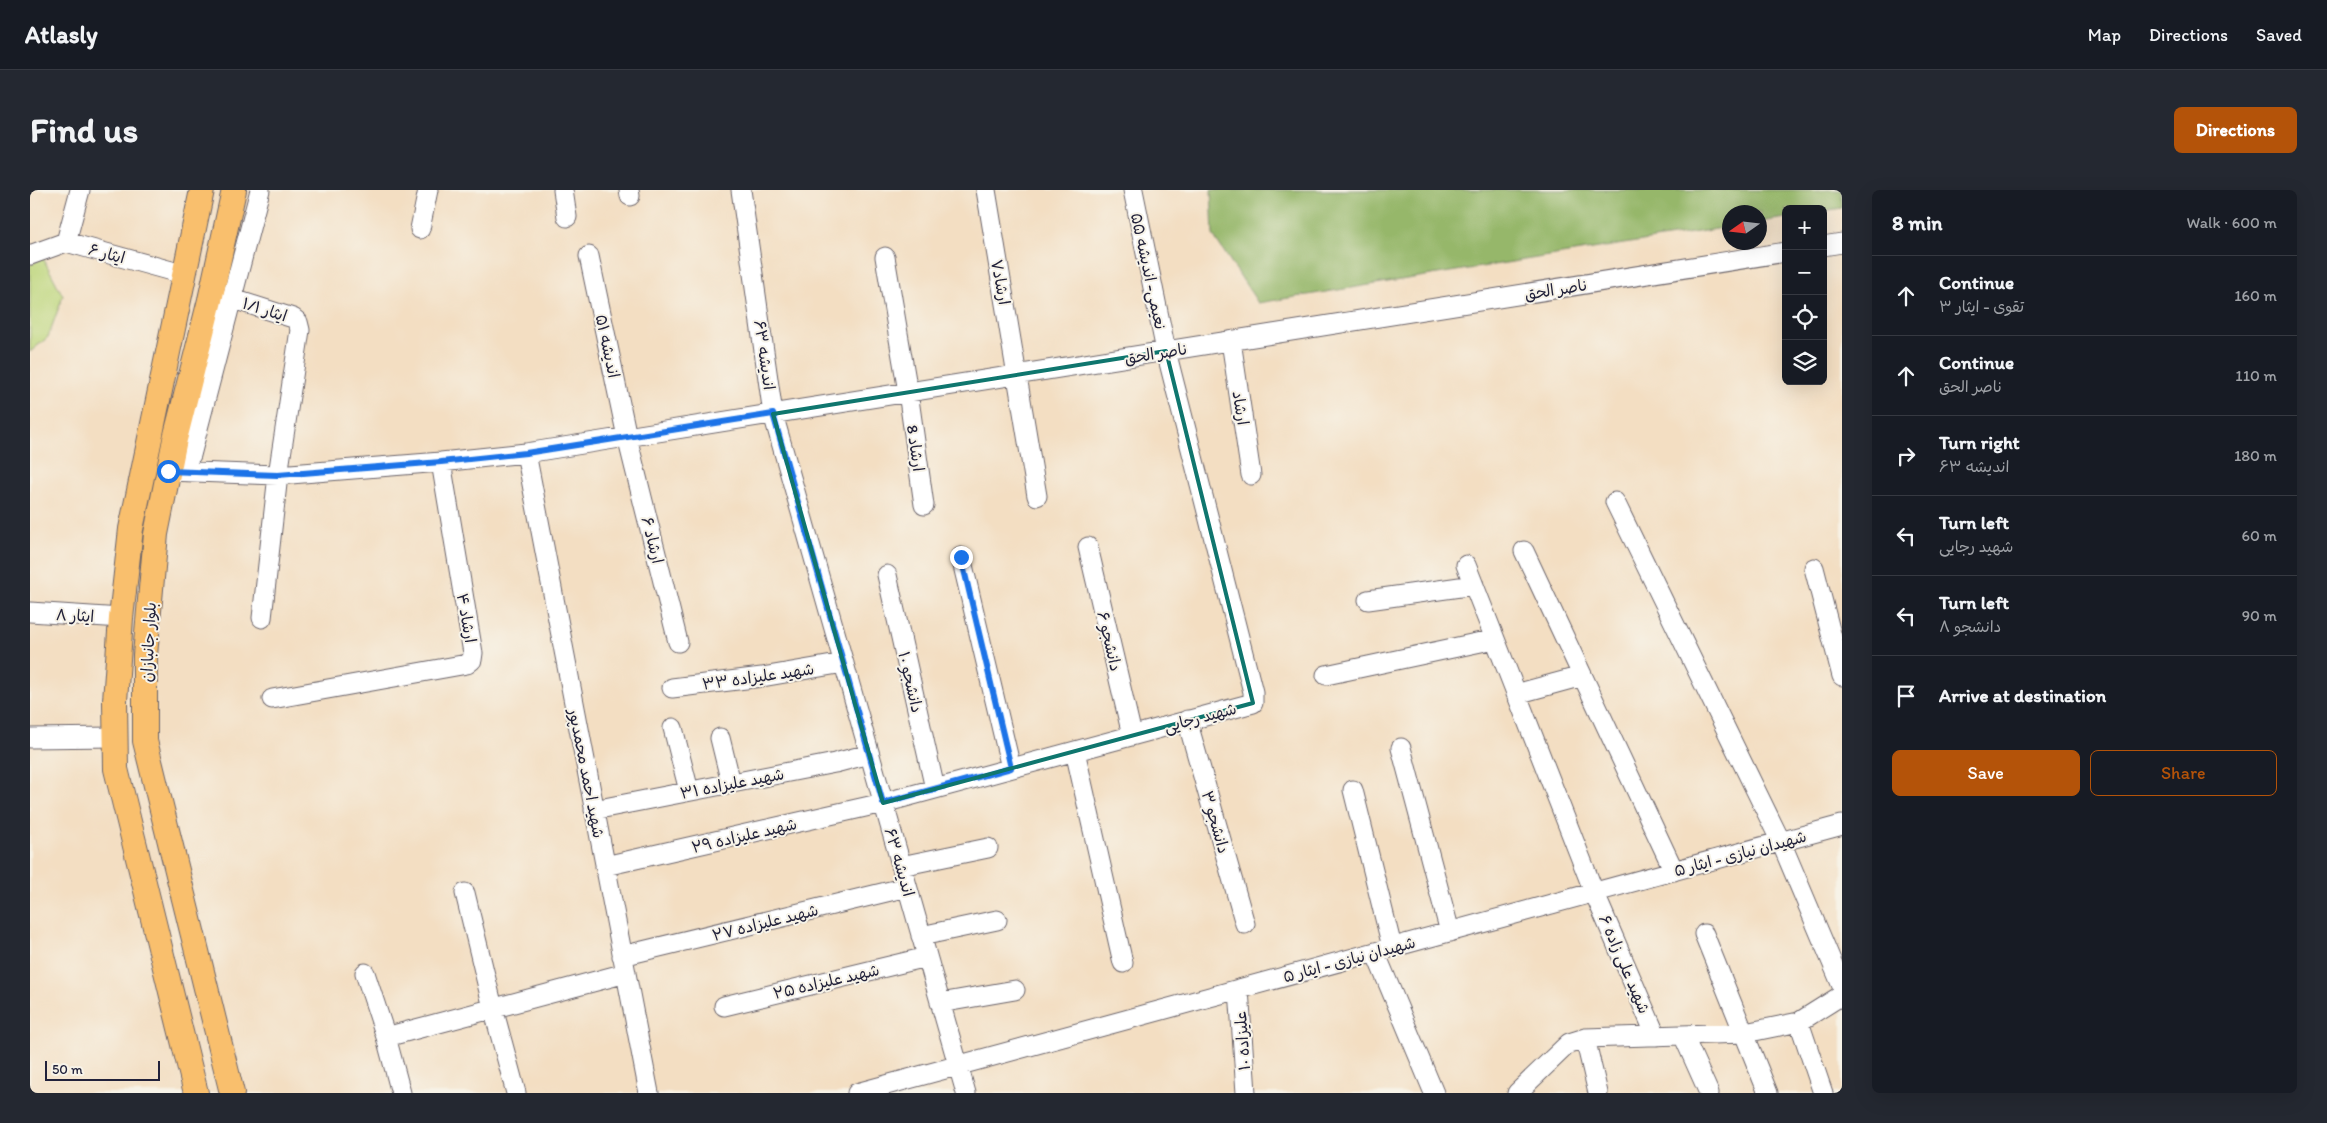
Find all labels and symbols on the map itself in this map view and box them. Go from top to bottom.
north arrow [1722,205,1767,250]
street label: نعیمی- اندیشه ۵۵ [1126,211,1170,331]
street label: ایثار ۶ [86,239,127,267]
street label: ارشاد۷ [987,258,1014,306]
street label: ناصر الحق [1523,275,1589,304]
street label: ایثار ۱/۱ [240,293,290,326]
street label: اندیشه ۵۱ [592,313,624,380]
street label: اندیشه ۶۳ [750,319,779,391]
street label: ناصر الحق [1123,339,1189,368]
street label: ارشاد [1228,390,1253,427]
street label: ارشاد 8 [903,424,928,473]
route start [157,460,180,483]
street label: ارشاد ۶ [638,515,668,566]
route end [950,546,973,569]
street label: ارشاد ۴ [453,592,480,644]
street label: بلوار جانبازان [137,601,161,683]
street label: ایثار ۸ [55,605,95,626]
street label: دانشجو ۶ [1092,609,1126,673]
street label: دانشجو ۱۰ [893,650,927,715]
street label: شهید علیزاده ۳۳ [701,659,815,694]
street label: شهید رجایی [1162,699,1239,737]
street label: شهید احمد محمدپور [563,706,608,840]
street label: شهید علیزاده ۳۱ [678,764,786,803]
street label: دانشجو ۳ [1197,789,1234,856]
street label: شهید علیزاده ۲۹ [690,814,799,857]
street label: اندیشه ۶۳ [881,826,918,899]
street label: شهیدان نیازی - ایثار ۵ [1672,827,1808,880]
street label: شهید علیزاده ۲۷ [710,900,820,945]
street label: شهید علی زاده ۶ [1594,912,1654,1017]
street label: شهیدان نیازی - ایثار ۵ [1281,933,1417,986]
street label: شهید علیزاده ۲۵ [771,960,881,1003]
street label: علیزاده ۱۰ [1231,1011,1254,1071]
scale bar [45,1058,160,1081]

